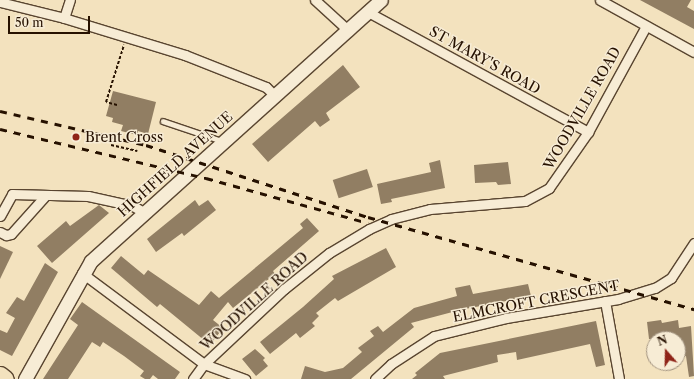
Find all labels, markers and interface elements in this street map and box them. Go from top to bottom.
scale bar [10,8,92,34]
text: 50 m [15,15,44,30]
street label: ST MARY'S ROAD [426,22,544,98]
street label: WOODVILLE ROAD [540,44,624,172]
street label: HIGHFIELD AVENUE [114,108,236,220]
place label: Brent Cross [85,129,163,145]
marker: Brent Cross [70,131,82,143]
street label: WOODVILLE ROAD [197,248,311,354]
street label: ELMCROFT CRESCENT [451,277,621,325]
north arrow [646,331,686,371]
text: N [655,332,669,349]

